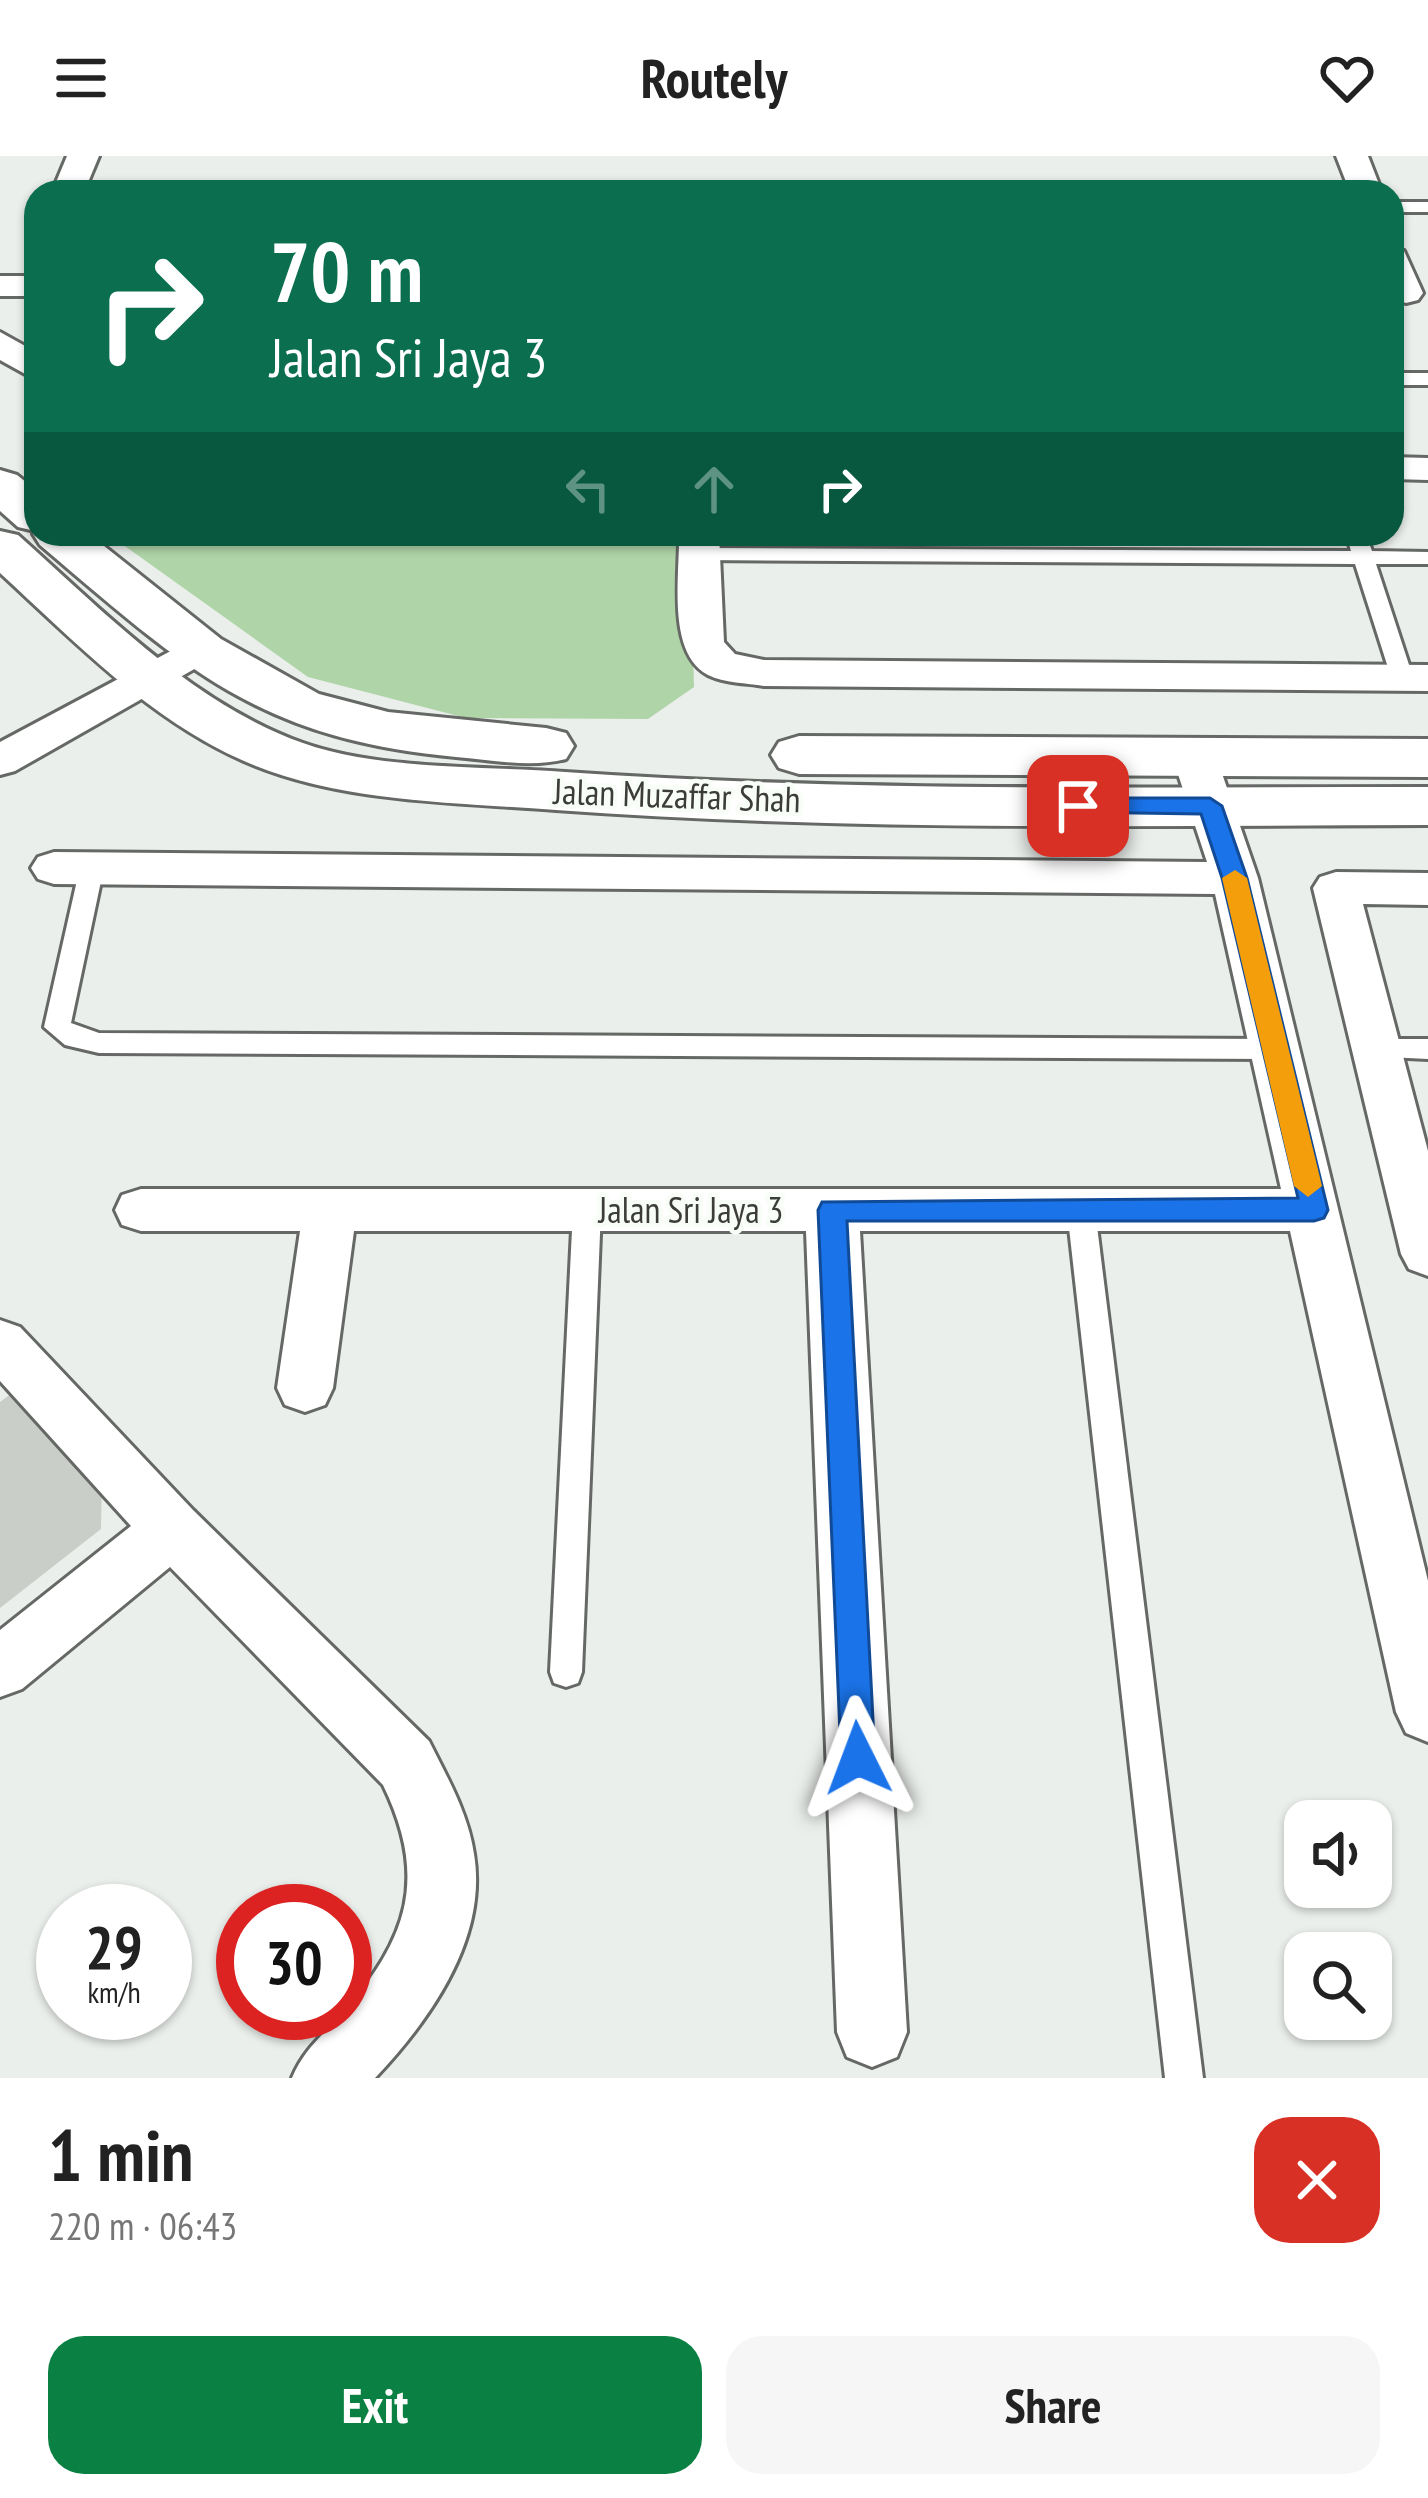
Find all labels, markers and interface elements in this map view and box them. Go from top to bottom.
text: Routely [641,43,787,113]
icon: menu [48,45,114,111]
icon: heart [1314,45,1380,111]
text: 70 m [270,216,423,325]
icon: right [72,228,228,384]
text: Jalan Sri Jaya 3 [270,322,547,392]
icon: left [555,456,621,522]
icon: ahead [681,456,747,522]
icon: right [807,456,873,522]
pin [1027,755,1129,857]
street label: Jalan Muzaffar Shah [552,767,801,822]
icon: arrive [1045,773,1111,839]
street label: Jalan Sri Jaya 3 [598,1186,783,1233]
position arrow [795,1695,921,1821]
map controls [1284,1800,1392,2040]
button: sound [1284,1800,1392,1908]
speed limit sign: 30 [216,1884,372,2040]
text: 29 [85,1908,143,1986]
button: search [1284,1932,1392,2040]
text: km/h [87,1972,141,2011]
text: 1 min [48,2108,193,2201]
button: close [1254,2117,1380,2243]
text: 220 m · 06:43 [48,2200,237,2251]
button: Exit [48,2336,702,2474]
button: Share [726,2336,1380,2474]

